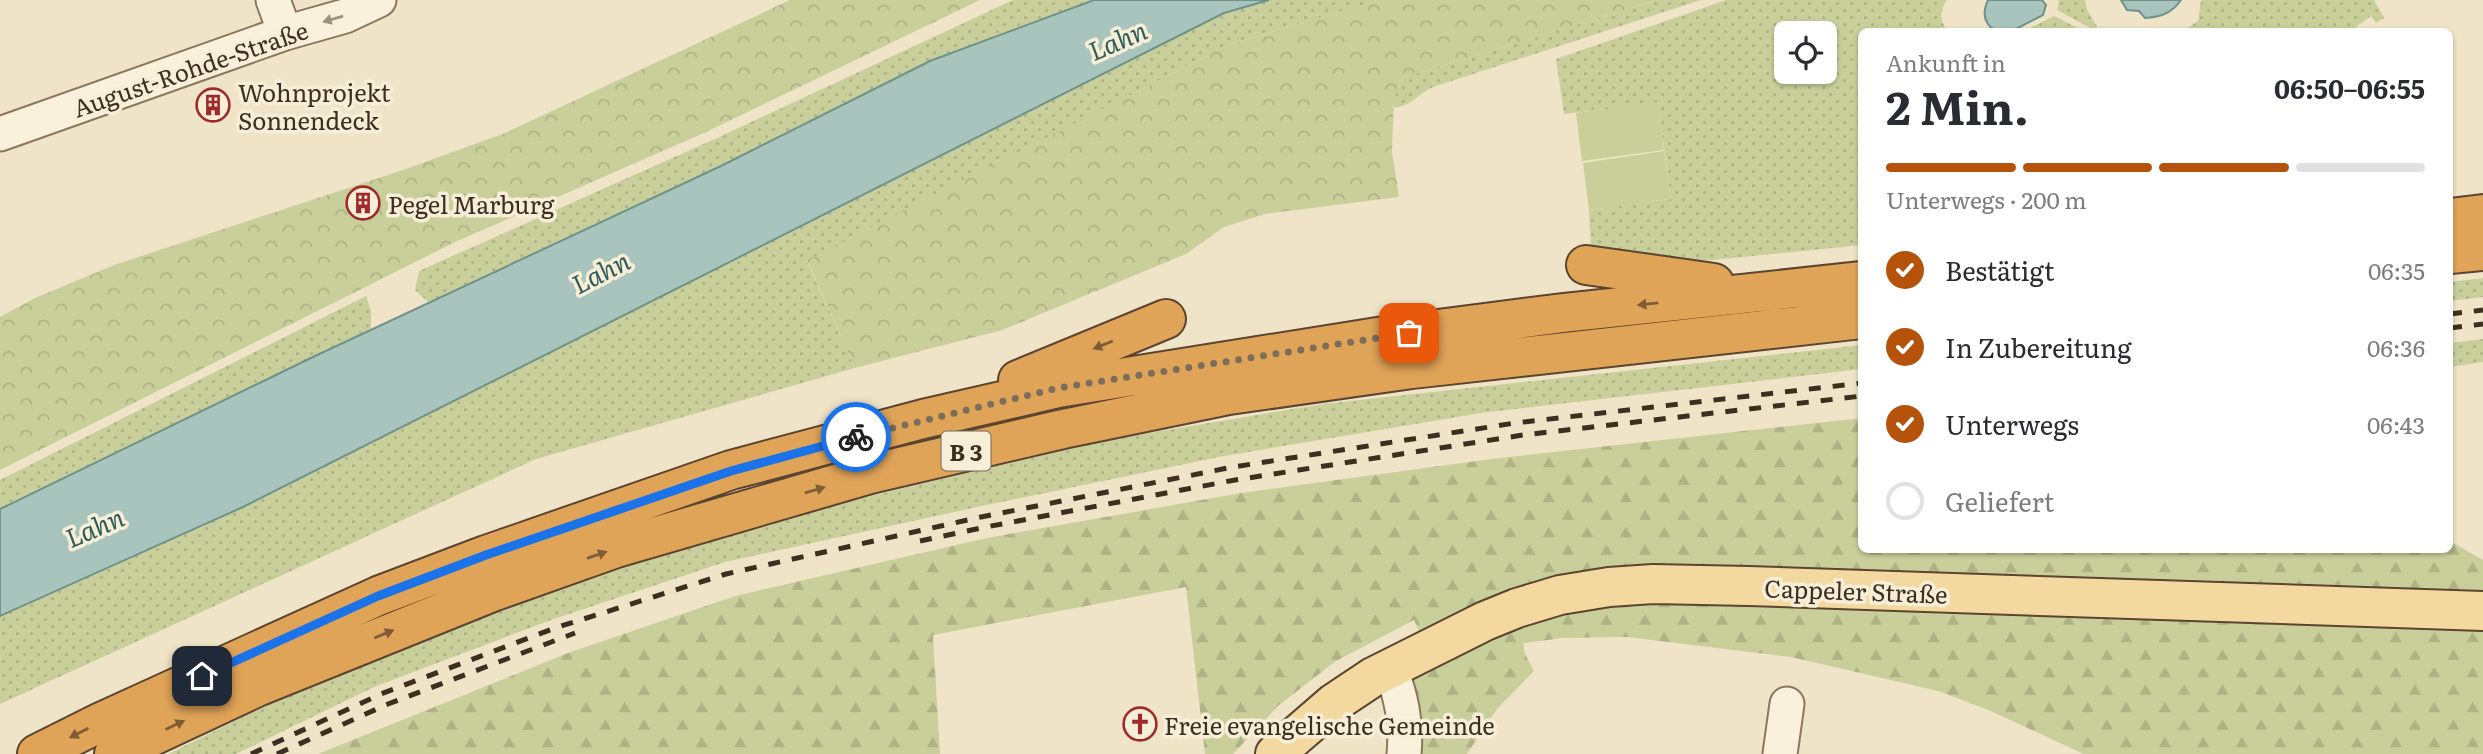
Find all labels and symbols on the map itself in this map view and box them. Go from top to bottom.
water label: Lahn [1082,9,1153,69]
street label: August-Rohde-Straße [68,11,312,125]
one-way arrow [323,15,344,25]
place label: Wohnprojekt Sonnendeck [238,74,391,137]
building icon: Wohnprojekt Sonnendeck [194,86,232,124]
building icon: Pegel Marburg [344,184,382,222]
place label: Pegel Marburg [388,186,555,221]
water label: Lahn [564,240,636,302]
one-way arrow [1637,299,1659,310]
pin [1379,303,1439,363]
one-way arrow [1093,339,1114,350]
courier [821,402,891,472]
road number: B 3 [942,432,990,471]
one-way arrow [805,484,826,494]
water label: Lahn [59,496,130,556]
one-way arrow [587,549,608,560]
street label: Cappeler Straße [1764,569,1948,611]
one-way arrow [374,629,395,640]
pin [172,646,232,706]
church icon: Freie evangelische Gemeinde [1121,705,1159,743]
place label: Freie evangelische Gemeinde [1164,707,1495,742]
one-way arrow [165,719,186,730]
one-way arrow [69,727,89,738]

